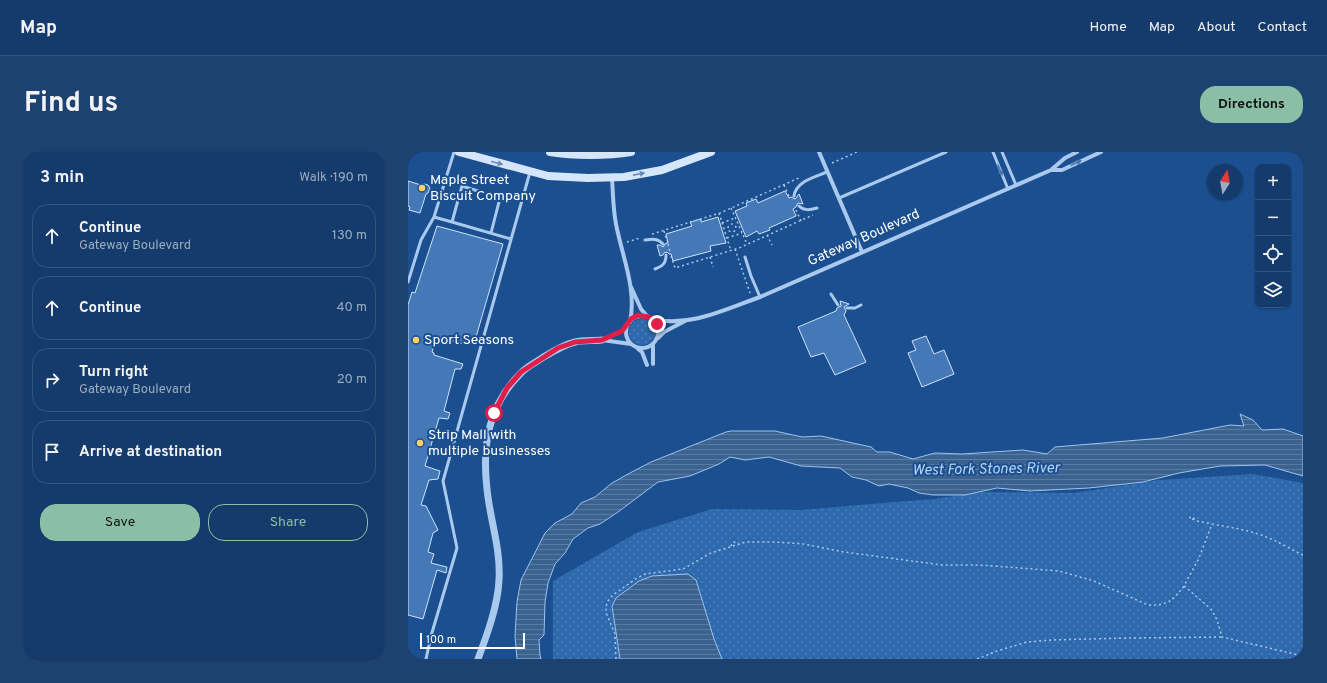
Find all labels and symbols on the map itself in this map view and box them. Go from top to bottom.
one-way arrow [490,160,503,166]
one-way arrow [1071,160,1082,166]
north arrow [1207,164,1243,200]
one-way arrow [998,165,1004,177]
one-way arrow [633,171,645,177]
place label: Maple Street Biscuit Company [430,172,536,205]
marker: Maple Street Biscuit Company [417,183,427,193]
street label: Gateway Boulevard [805,206,923,270]
route end [648,315,666,333]
place label: Sport Seasons [424,332,514,349]
marker: Sport Seasons [411,335,421,345]
route start [485,404,503,422]
place label: Strip Mall with multiple businesses [428,427,551,460]
marker: Strip Mall with multiple businesses [415,438,425,448]
water label: West Fork Stones River [912,459,1061,481]
scale bar [420,631,525,650]

